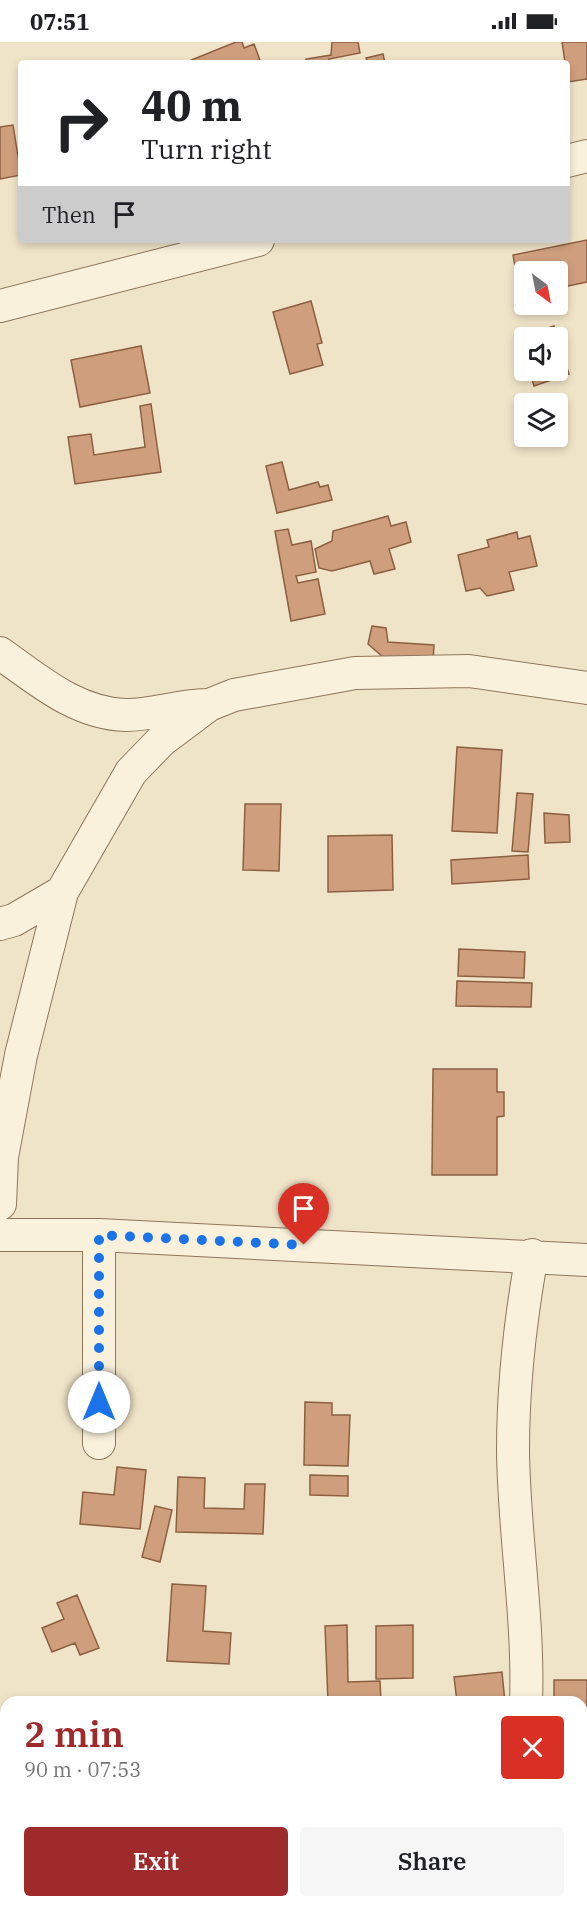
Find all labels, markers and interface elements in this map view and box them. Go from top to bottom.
text: 07:51 [30,7,89,36]
text: 40 m [141,78,242,133]
icon: right [42,84,120,162]
text: Turn right [141,131,272,166]
icon: arrive [108,198,141,231]
text: Then [42,200,96,229]
north arrow [514,261,568,315]
map controls [514,261,568,447]
button: sound [514,327,568,381]
button: layers [514,393,568,447]
pin [278,1183,329,1245]
icon: arrive [287,1192,320,1225]
position arrow [67,1370,131,1434]
text: 2 min [24,1710,124,1757]
button: close [501,1716,564,1779]
text: 90 m · 07:53 [24,1756,141,1783]
button: Exit [24,1827,288,1896]
button: Share [300,1827,564,1896]

